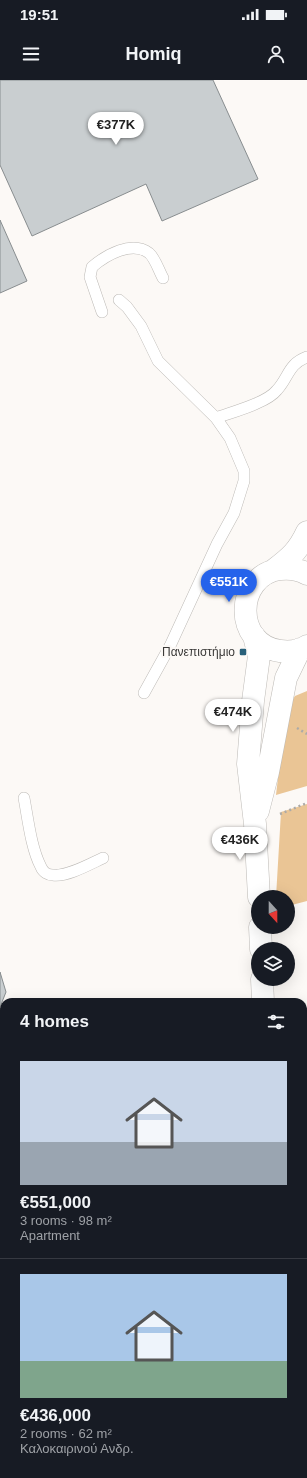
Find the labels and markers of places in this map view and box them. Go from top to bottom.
pin: €377K [88,112,144,146]
pin: €551K [201,569,257,603]
place label: Πανεπιστήμιο [162,645,235,659]
marker: Πανεπιστήμιο [238,647,248,657]
pin: €474K [205,699,261,733]
pin: €436K [212,827,268,861]

